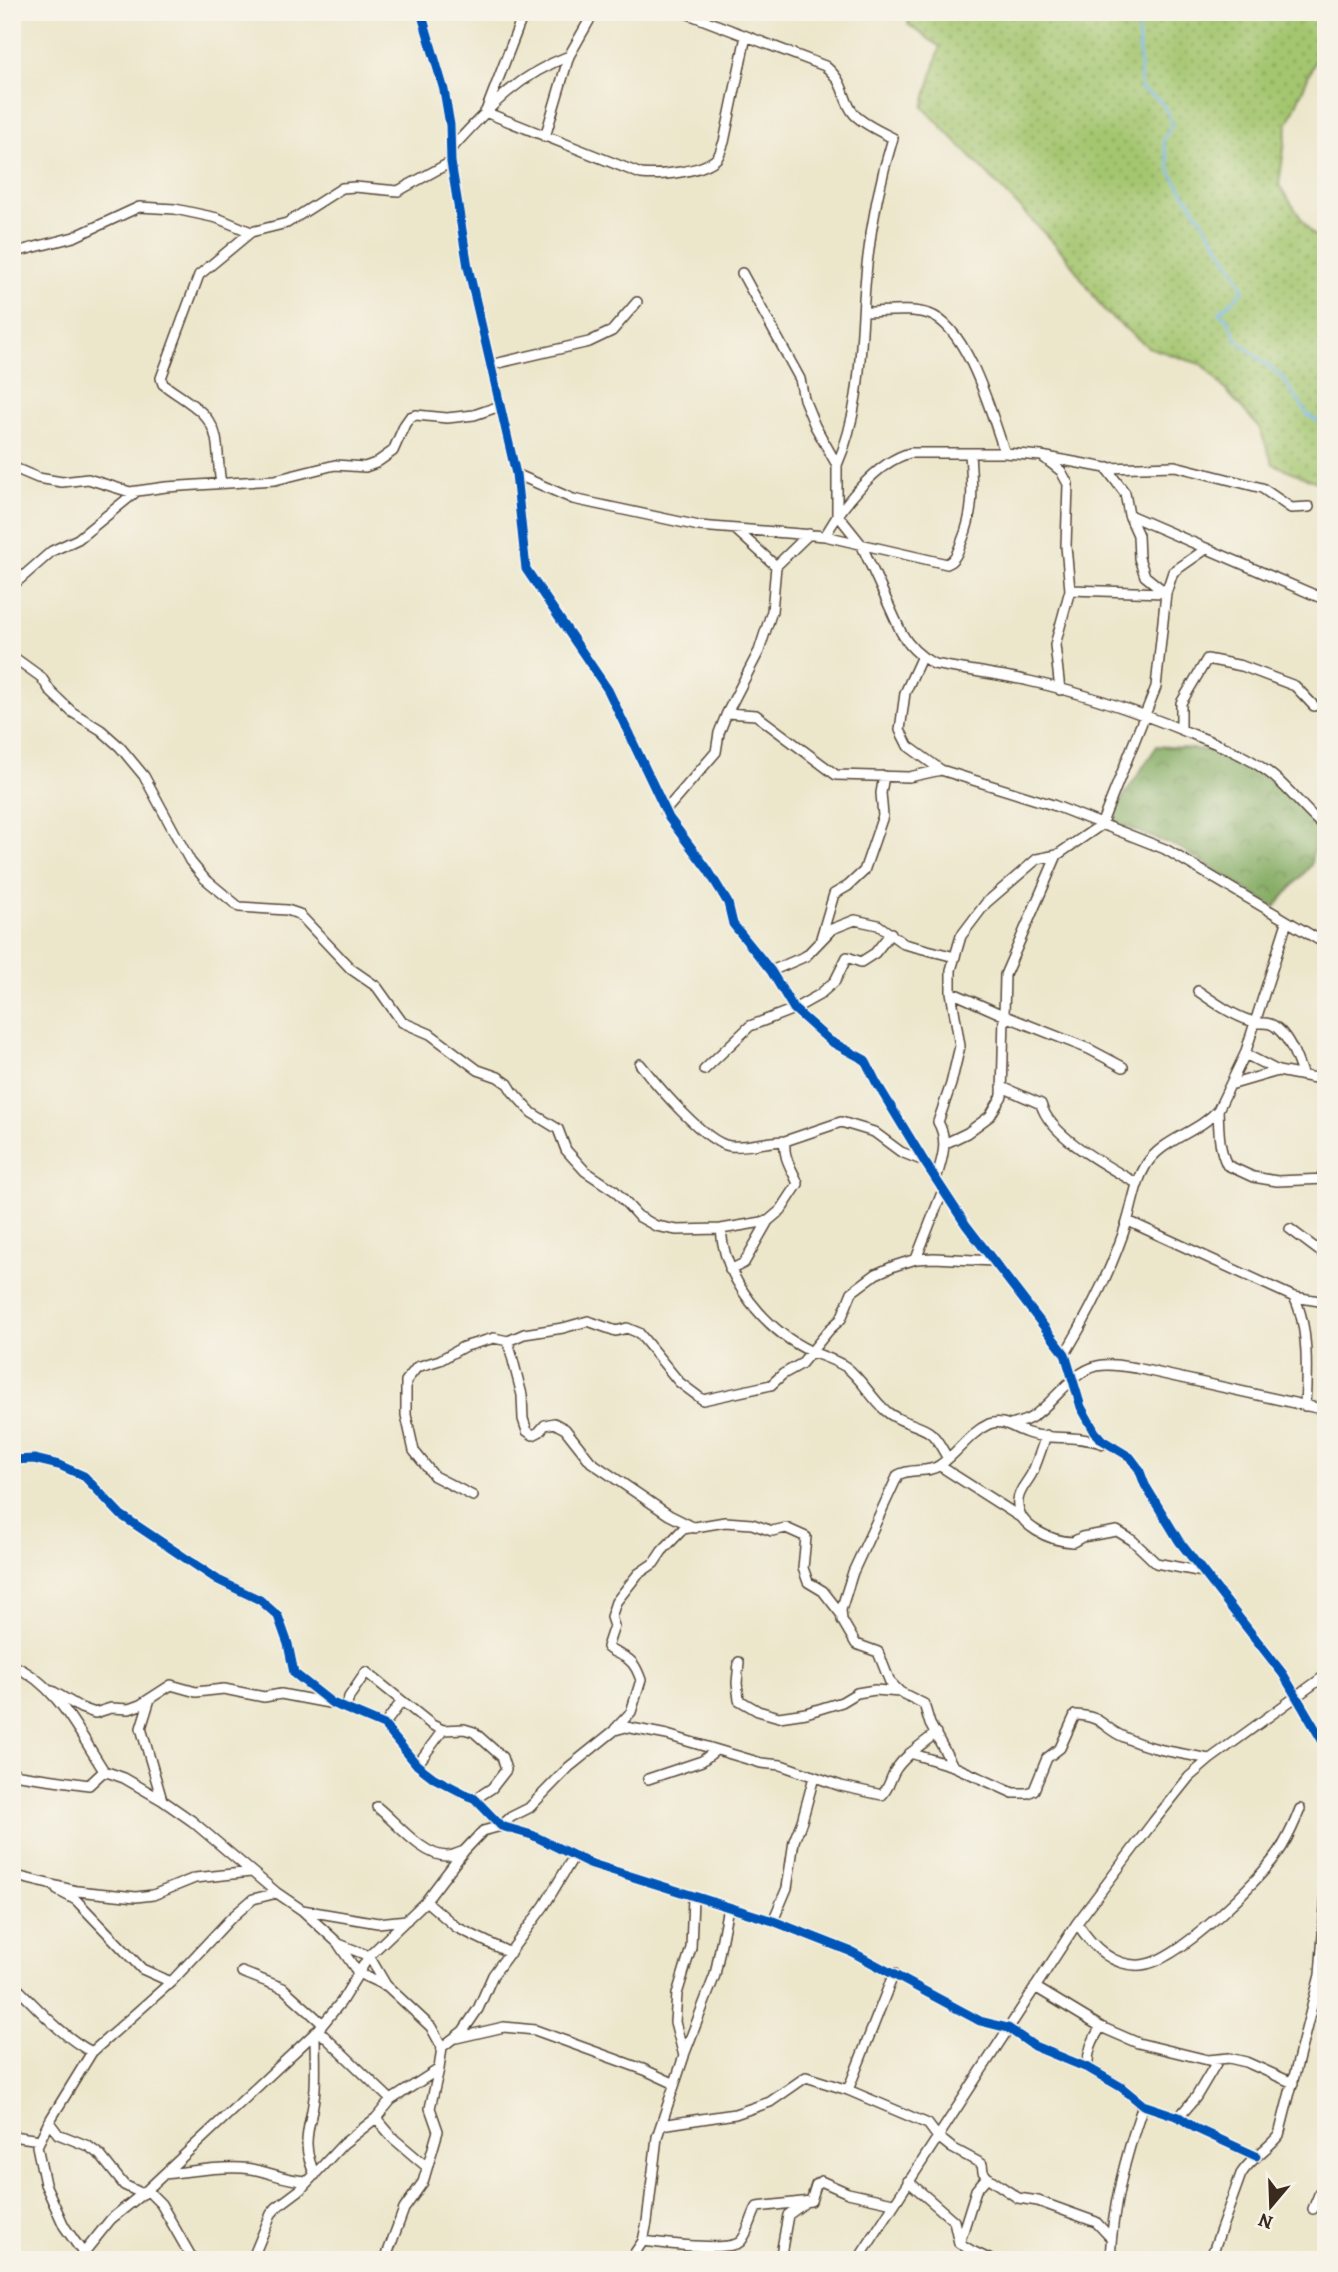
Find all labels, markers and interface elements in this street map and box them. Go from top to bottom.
north arrow [1236,2170,1306,2240]
text: N [1255,2207,1277,2236]

